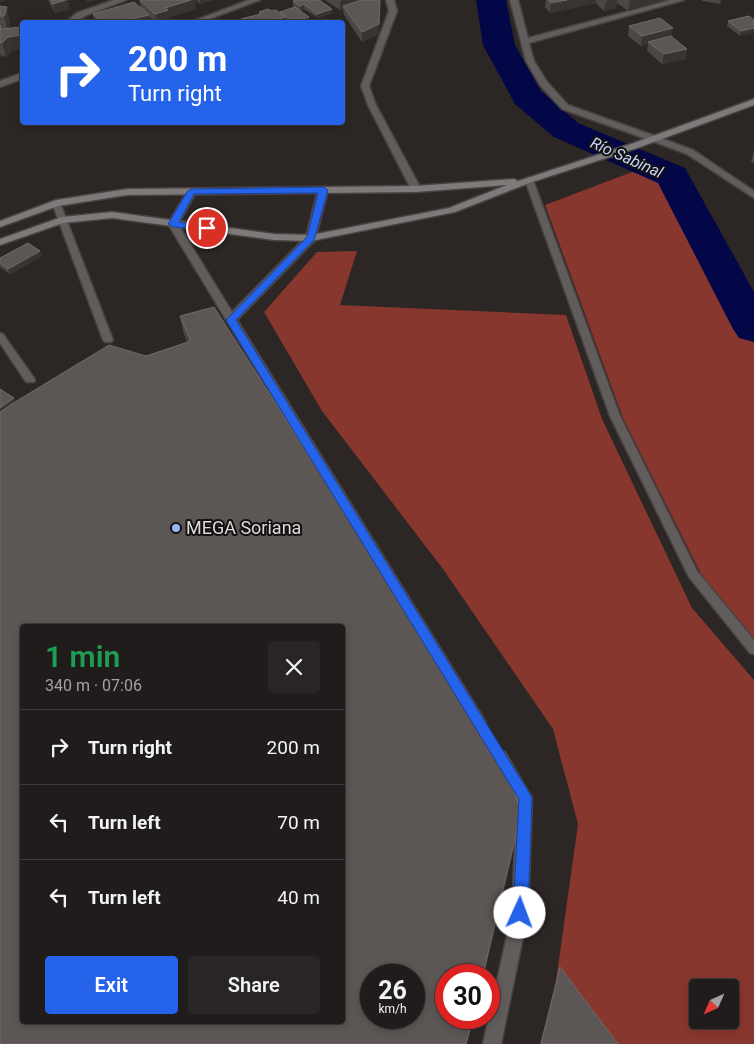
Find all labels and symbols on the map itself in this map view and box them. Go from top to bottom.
water label: Río Sabinal [588,133,666,182]
pin [186,207,228,249]
place label: MEGA Soriana [186,517,301,538]
marker: MEGA Soriana [170,522,182,534]
position arrow [493,886,545,938]
speed limit sign: 30 [435,964,500,1029]
north arrow [689,979,739,1029]

